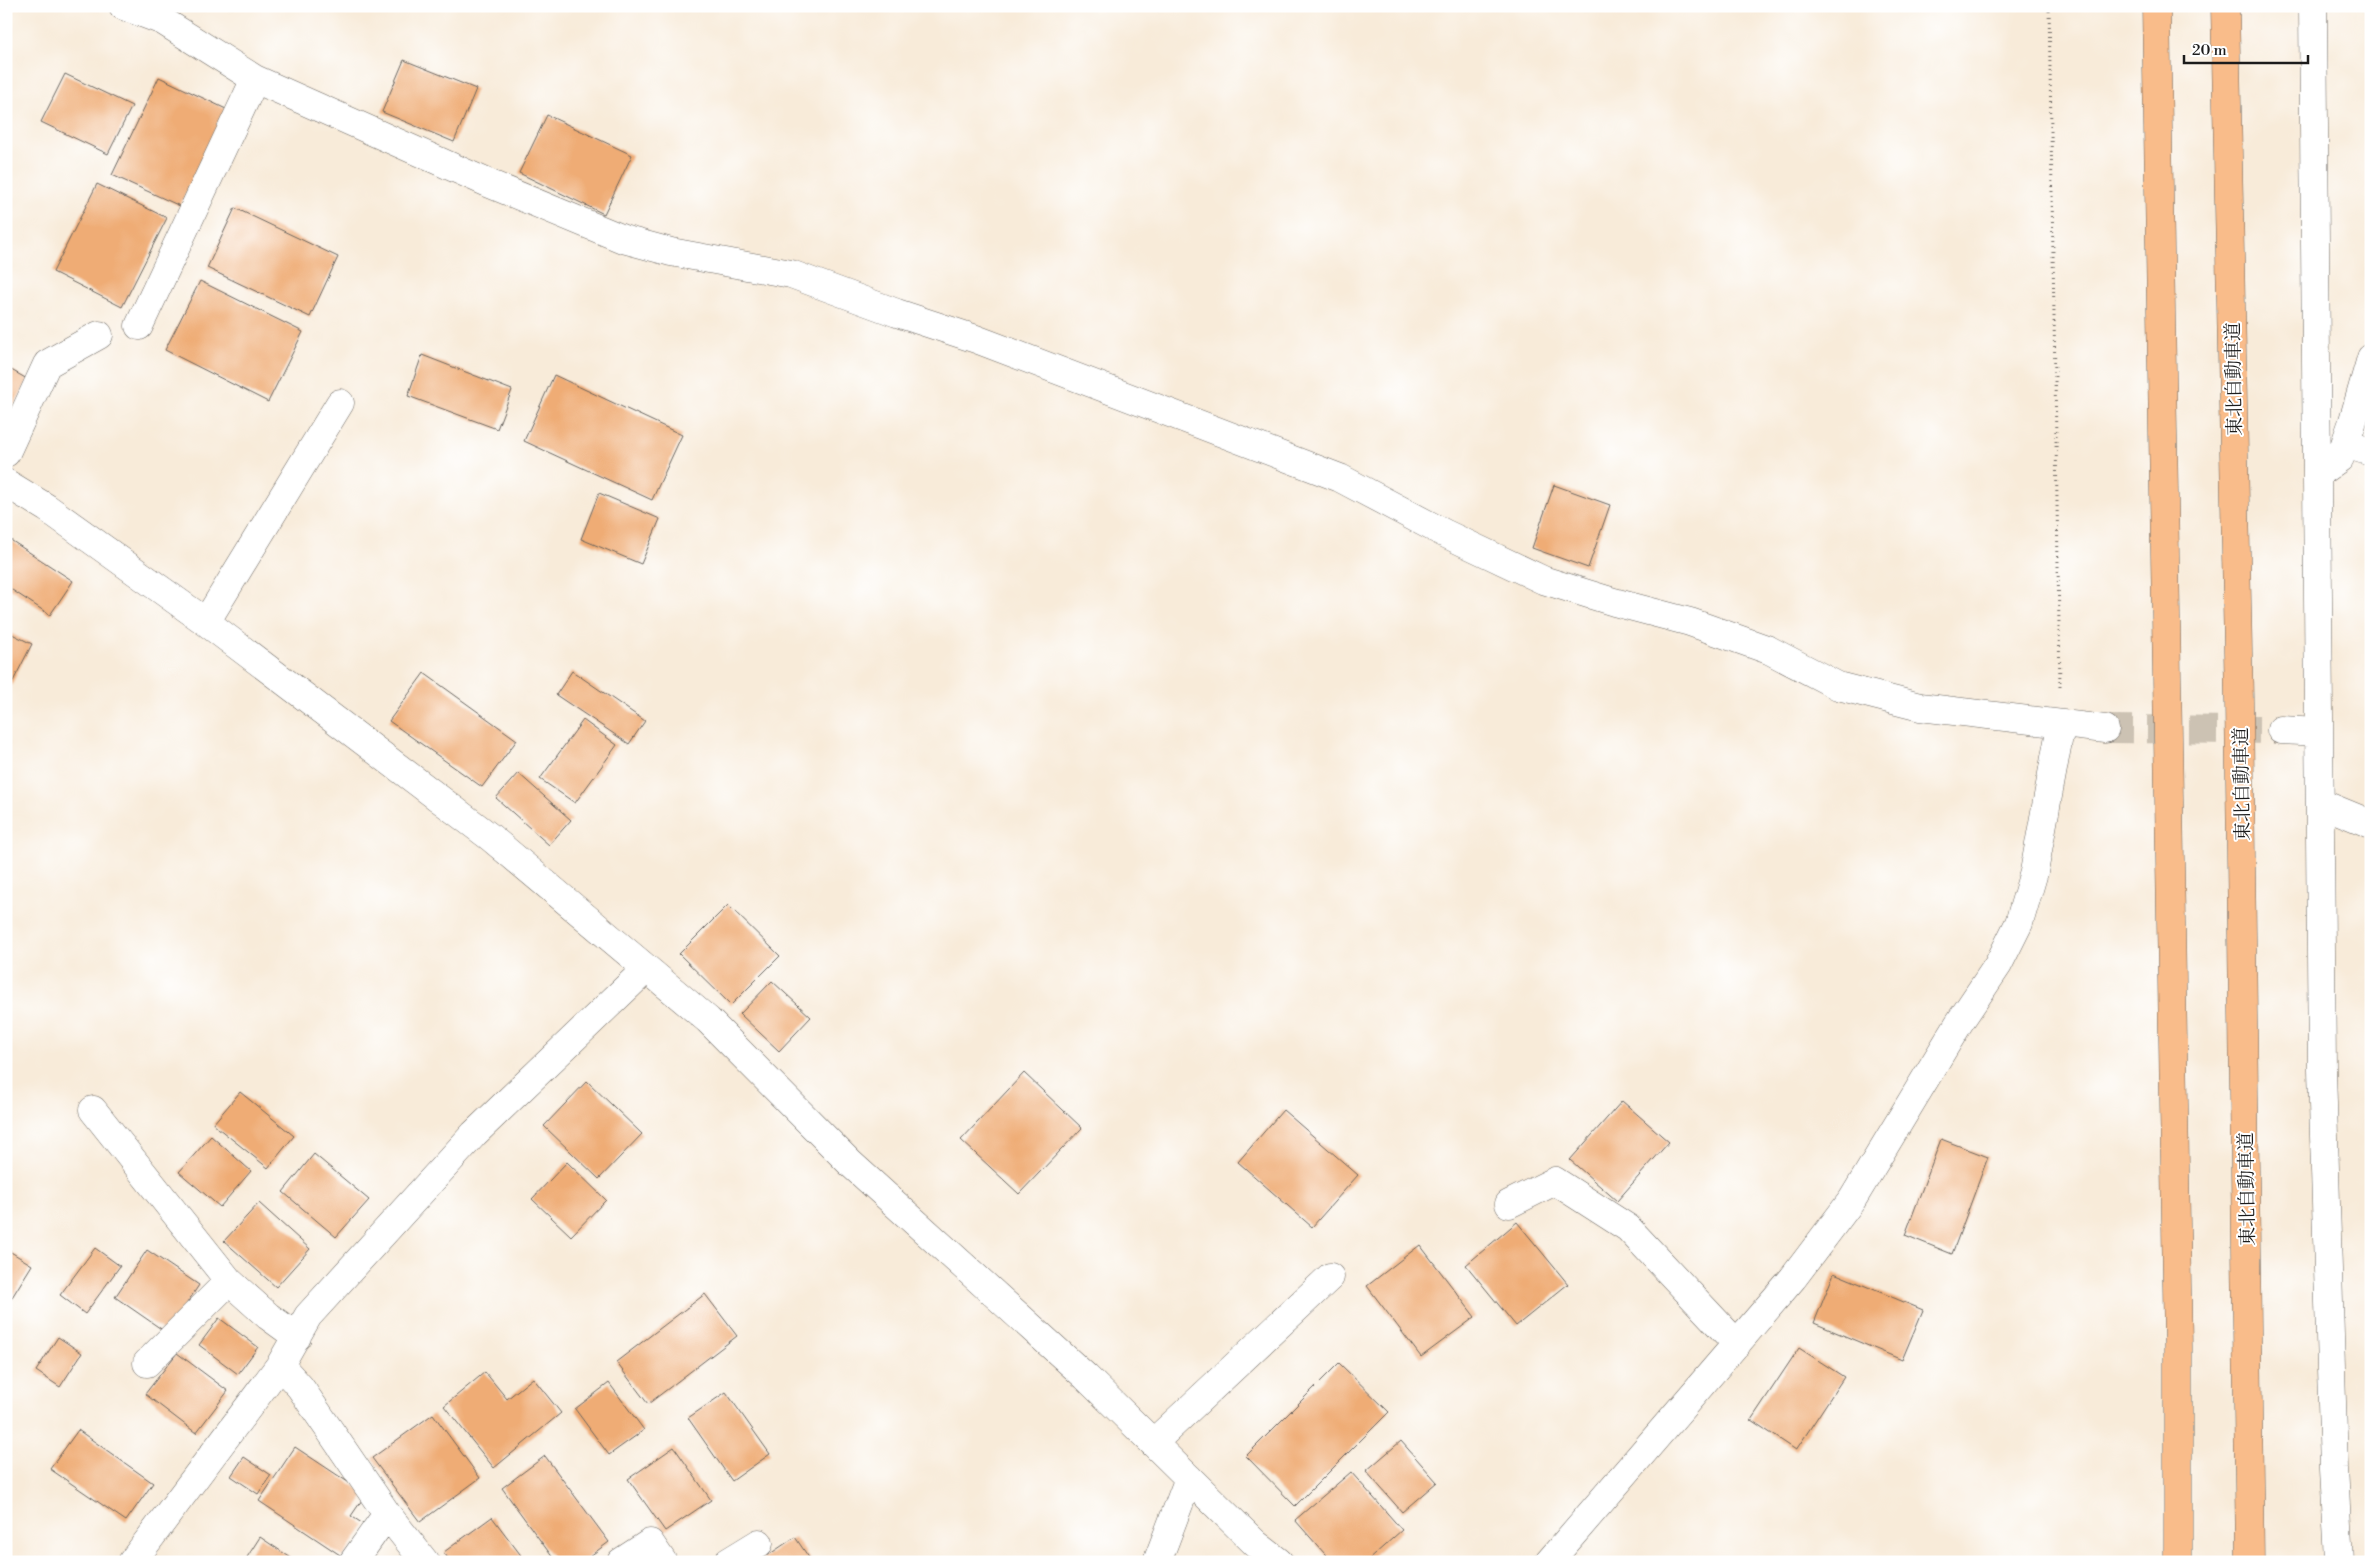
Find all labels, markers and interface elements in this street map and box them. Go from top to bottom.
scale bar [2184,32,2308,64]
text: 20 m [2192,41,2227,60]
street label: 東北自動車道 [2221,322,2247,436]
street label: 東北自動車道 [2229,727,2255,841]
street label: 東北自動車道 [2234,1132,2260,1246]

